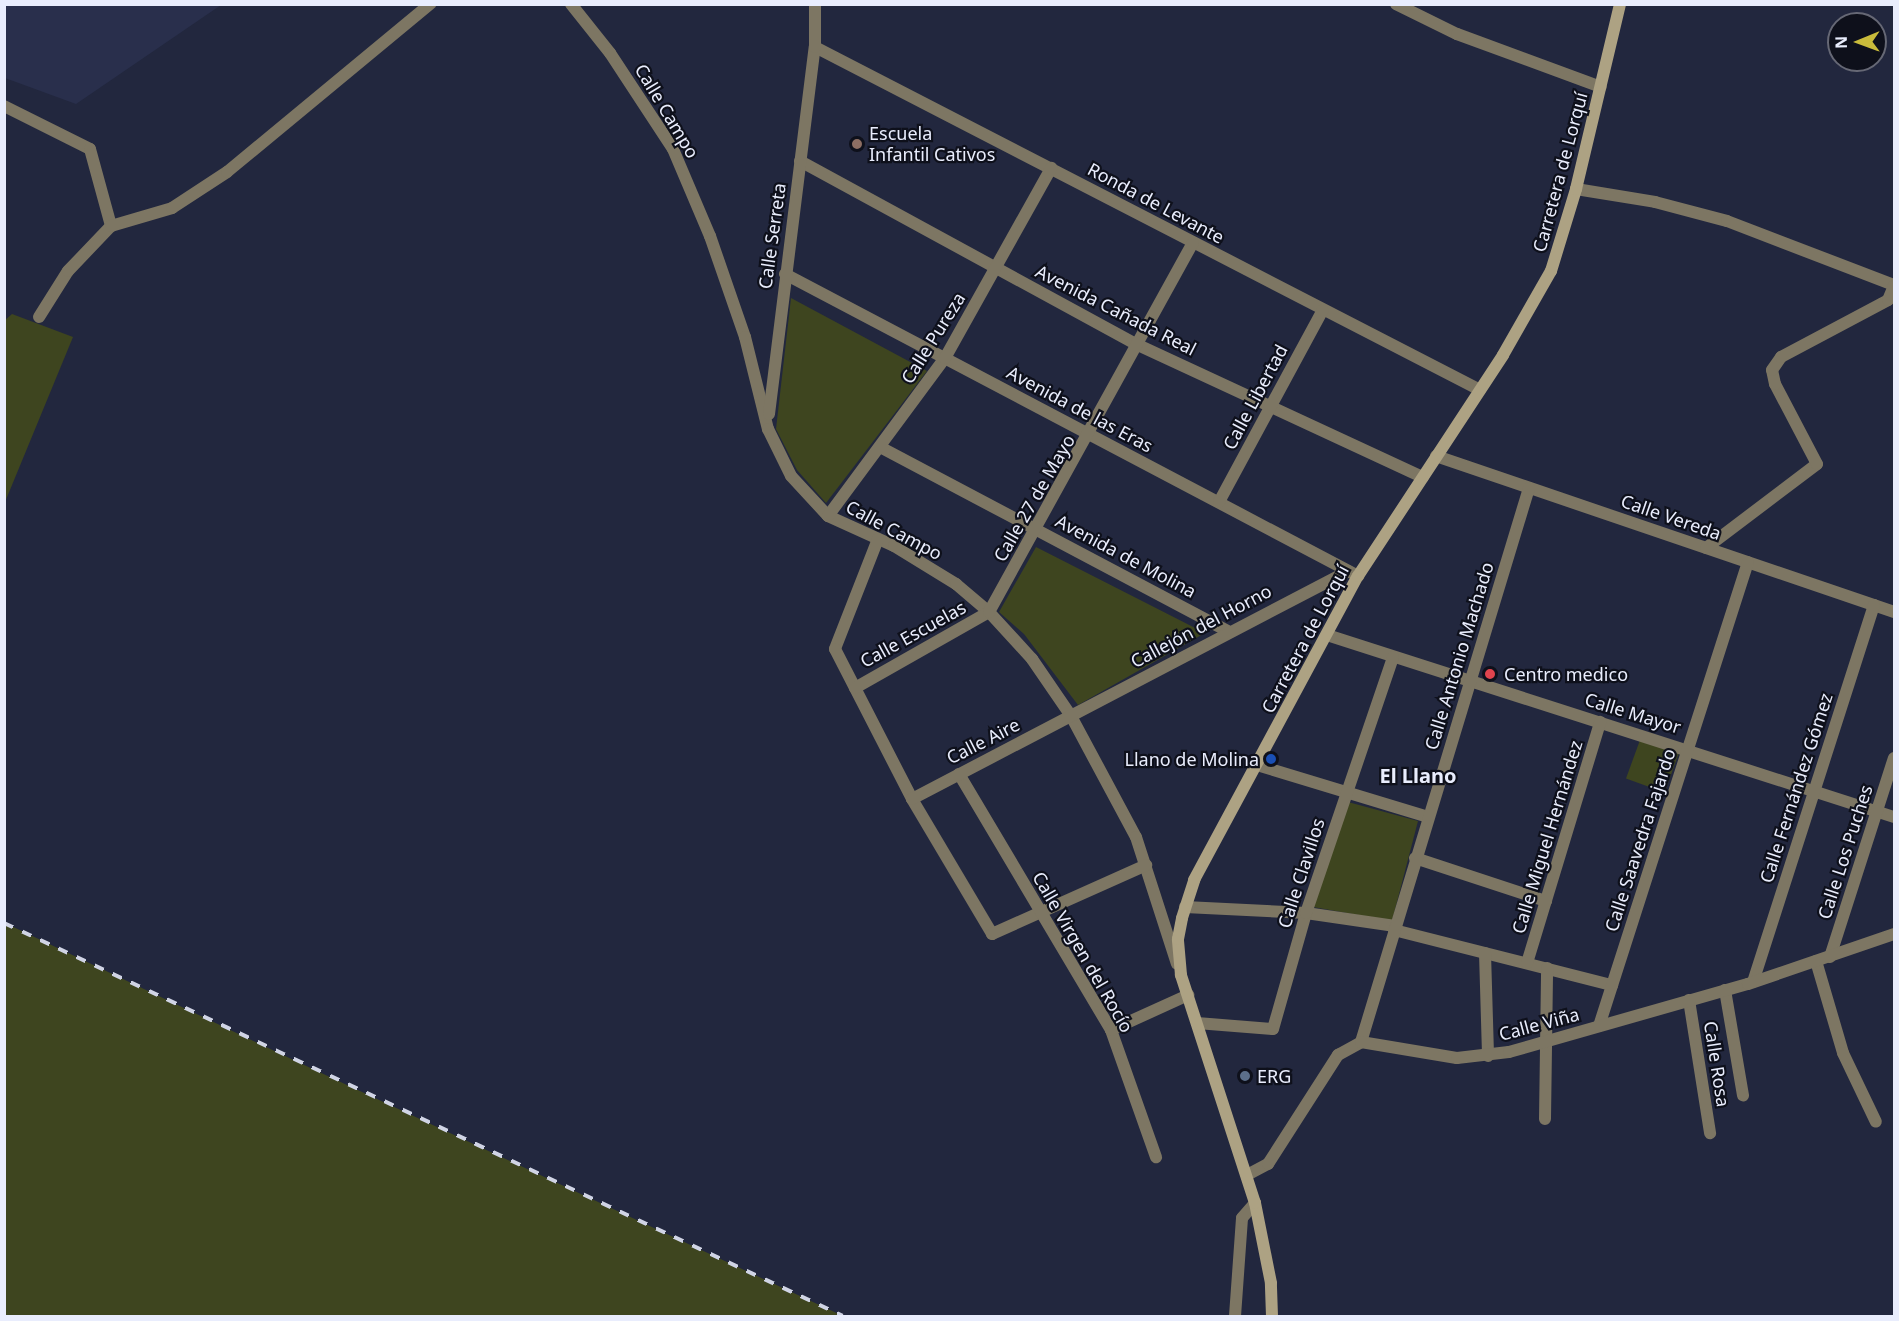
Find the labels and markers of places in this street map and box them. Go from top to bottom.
place label: Escuela Infantil Cativos [869,123,995,166]
marker: Escuela Infantil Cativos [850,137,864,151]
place label: Centro medico [1504,663,1628,685]
marker: Centro medico [1481,665,1499,683]
place label: Llano de Molina [1125,748,1259,770]
marker: Llano de Molina [1264,752,1278,766]
place label: ERG [1257,1065,1291,1087]
marker: ERG [1238,1069,1252,1083]

